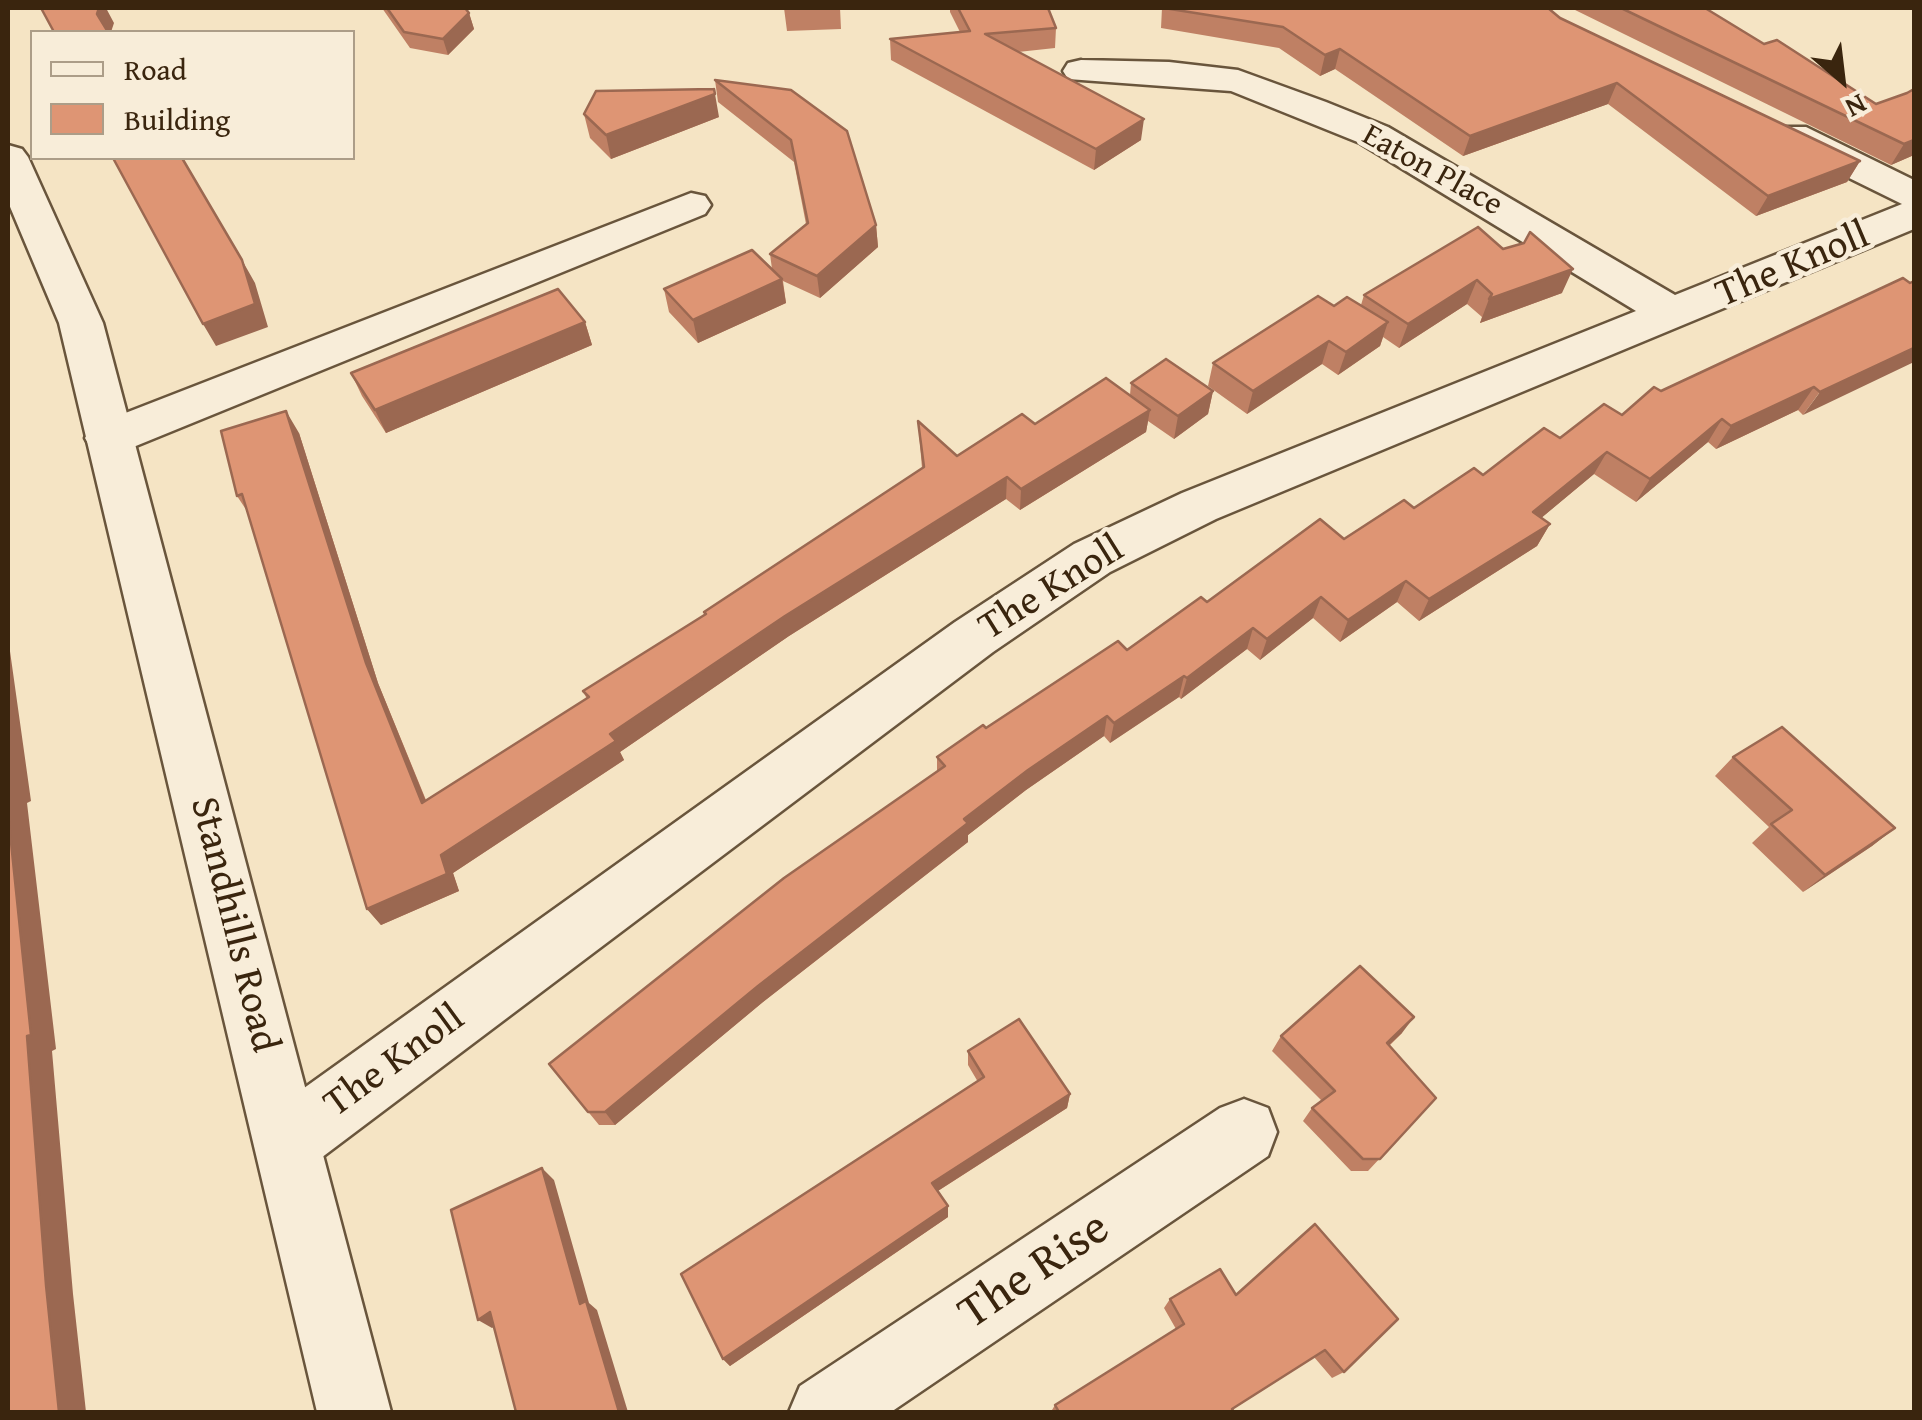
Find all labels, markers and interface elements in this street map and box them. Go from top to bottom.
legend [30,30,355,160]
north arrow [1792,30,1892,130]
text: Road [124,47,187,91]
text: N [1838,84,1874,129]
text: Building [124,97,230,141]
street label: Eaton Place [1355,117,1509,225]
street label: The Knoll [1709,212,1877,320]
street label: The Knoll [971,526,1133,652]
street label: Standhills Road [178,793,288,1057]
street label: The Knoll [316,995,474,1129]
street label: The Rise [949,1201,1121,1343]

